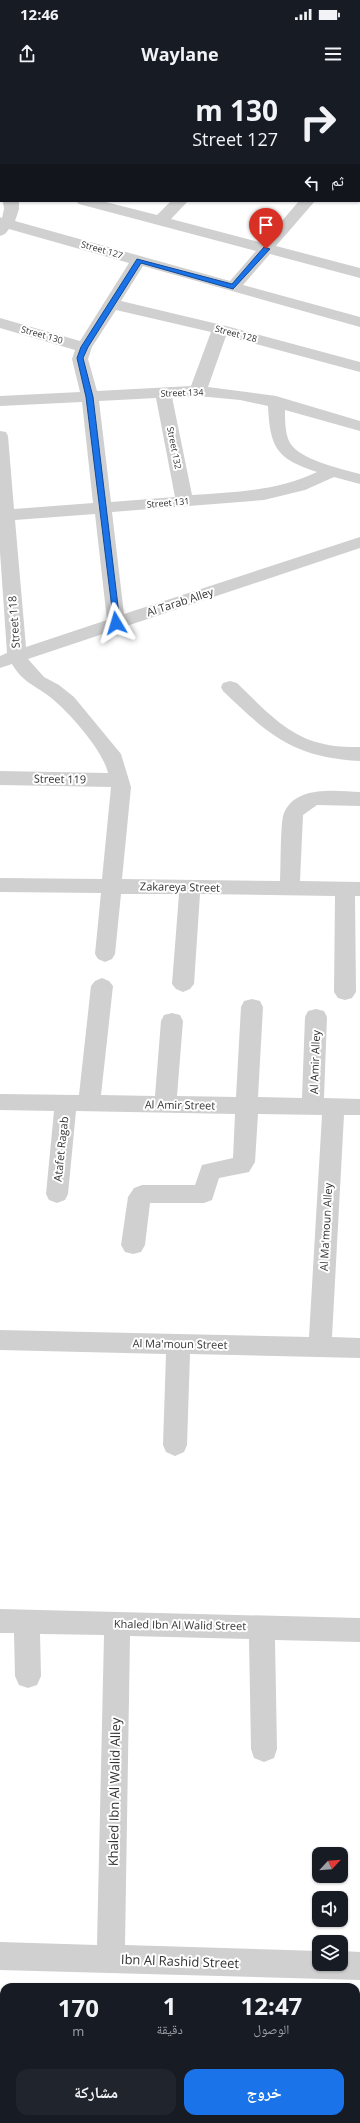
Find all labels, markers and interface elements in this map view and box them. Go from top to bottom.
text: 12:46 [20,4,59,24]
text: Waylane [141,42,219,66]
icon: share [16,43,38,65]
icon: menu [322,43,344,65]
text: 130 m [195,91,278,129]
icon: right [292,96,344,148]
text: Street 127 [192,127,278,151]
text: ثم [331,170,344,190]
icon: left [301,172,323,194]
pin [249,208,283,249]
icon: arrive [255,214,277,236]
street label: Street 127 [80,237,125,262]
street label: Street 130 [20,322,65,347]
street label: Street 128 [214,322,259,345]
street label: Street 134 [160,385,204,400]
street label: Street 132 [164,426,185,470]
street label: Street 131 [146,494,190,511]
street label: Al Tarab Alley [145,584,216,619]
street label: Street 118 [4,595,23,649]
position arrow [95,602,137,644]
street label: Street 119 [34,771,86,786]
street label: Zakareya Street [140,878,220,895]
street label: Al Amir Alley [306,1029,323,1094]
street label: Al Amir Street [145,1096,215,1113]
street label: Atafet Ragab [50,1115,71,1182]
street label: Al Ma'moun Alley [316,1182,335,1271]
street label: Al Ma'moun Street [132,1335,228,1352]
street label: Khaled Ibn Al Walid Street [114,1616,246,1633]
street label: Khaled Ibn Al Walid Alley [104,1717,124,1866]
north arrow [312,1847,348,1883]
map controls [312,1847,348,1971]
button: sound [312,1891,348,1927]
button: layers [312,1935,348,1971]
street label: Ibn Al Rashid Street [121,1950,240,1972]
text: 1 [163,1989,177,2022]
text: 12:47 [241,1989,302,2022]
text: 170 [58,1991,99,2024]
text: دقيقة [157,2020,183,2038]
text: الوصول [253,2020,289,2038]
text: m [72,2022,84,2040]
button: مشاركة [16,2069,176,2115]
button: خروج [184,2069,344,2115]

